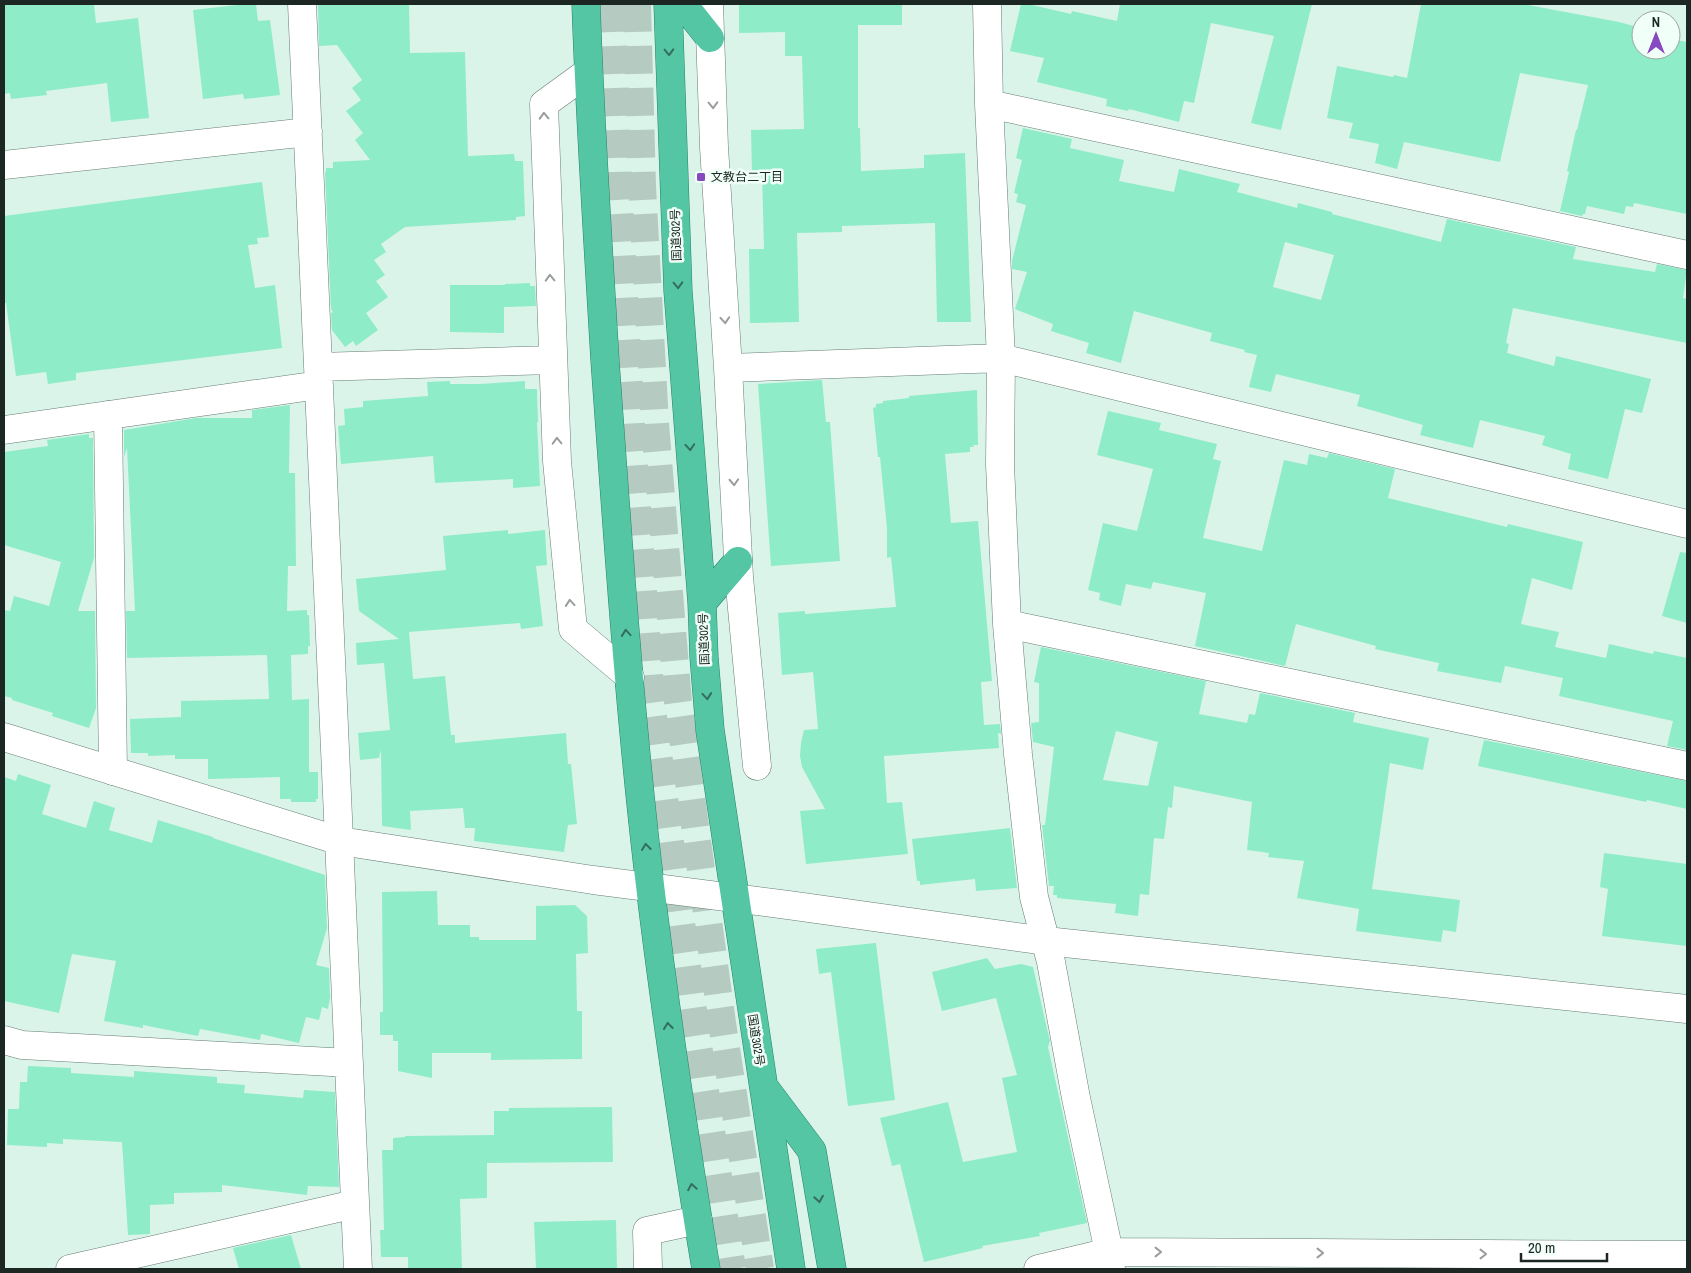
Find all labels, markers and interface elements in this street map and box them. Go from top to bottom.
north arrow [1631,10,1681,60]
text: N [1652,13,1660,31]
one-way arrow [664,49,675,57]
one-way arrow [707,101,718,109]
one-way arrow [539,112,549,120]
place label: 文教台二丁目 [711,169,783,185]
marker: 文教台二丁目 [695,171,707,183]
street label: 国道302号 [667,209,685,261]
one-way arrow [545,274,556,282]
one-way arrow [673,282,683,289]
one-way arrow [720,316,731,324]
one-way arrow [551,437,562,445]
one-way arrow [684,443,695,451]
one-way arrow [729,478,740,486]
one-way arrow [565,598,576,606]
street label: 国道302号 [695,613,713,665]
one-way arrow [620,629,631,637]
one-way arrow [701,692,712,700]
one-way arrow [641,843,652,851]
street label: 国道302号 [744,1013,768,1067]
one-way arrow [663,1022,674,1030]
one-way arrow [688,1182,698,1191]
one-way arrow [813,1195,824,1203]
scale bar [1521,1230,1607,1262]
text: 20 m [1528,1237,1555,1258]
one-way arrow [1154,1247,1162,1257]
one-way arrow [1316,1248,1324,1258]
one-way arrow [1479,1249,1487,1259]

